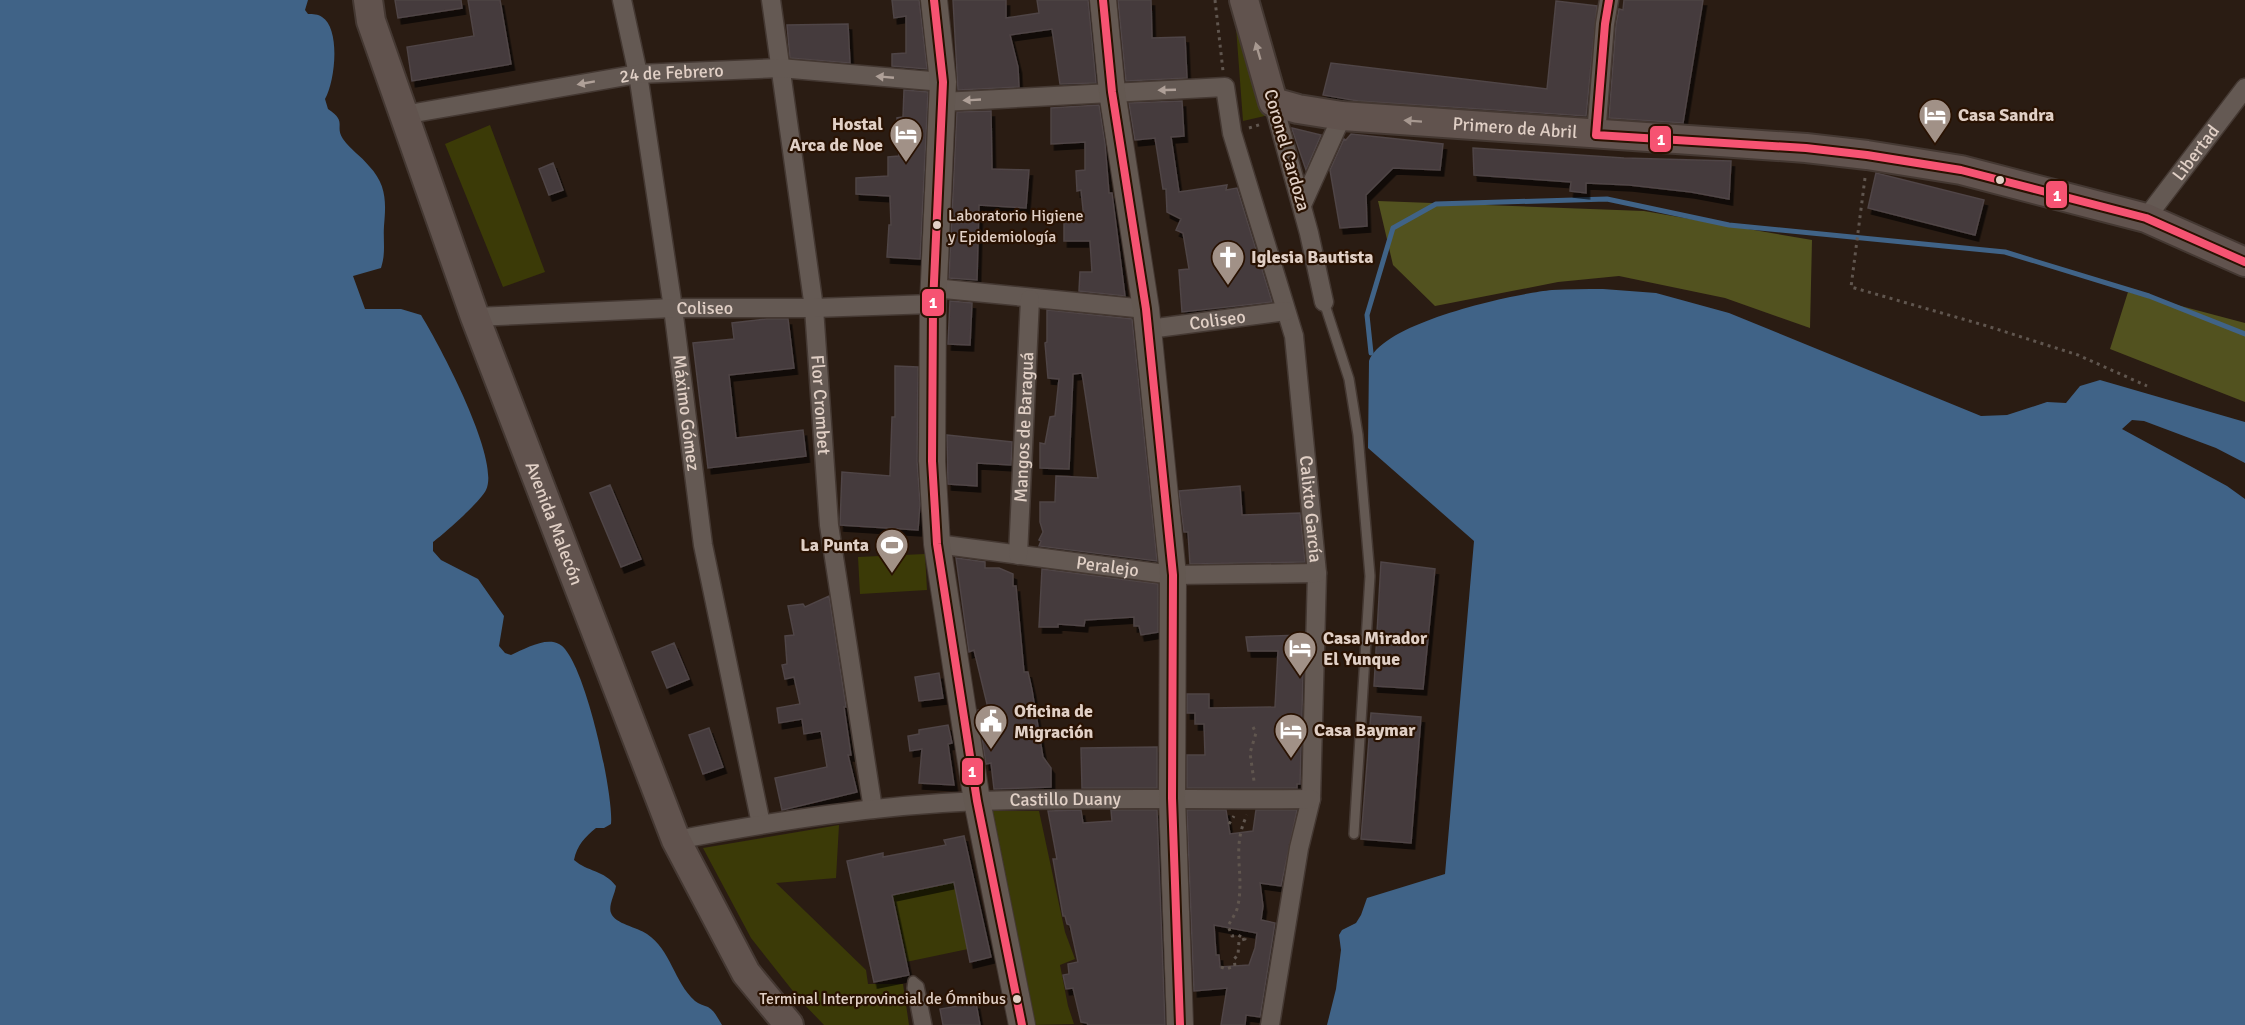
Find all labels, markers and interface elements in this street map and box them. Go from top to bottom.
one-way arrow [1253,42,1262,60]
street label: 24 de Febrero [618,59,724,88]
one-way arrow [875,72,894,82]
one-way arrow [576,79,595,88]
one-way arrow [1157,85,1176,94]
street label: Coronel Cardoza [1259,86,1315,214]
one-way arrow [963,96,982,105]
hotel icon: Casa Sandra [1917,97,1953,144]
place label: Casa Sandra [1958,104,2054,126]
place label: Hostal Arca de Noe [789,113,883,156]
street label: Primero de Abril [1452,113,1578,143]
hotel icon: Hostal Arca de Noe [888,116,924,163]
one-way arrow [1403,116,1422,126]
street label: Libertad [2167,120,2224,185]
line badge: 1 [1649,125,1672,153]
text: 1 [1657,130,1666,150]
unlabelled marker [1994,174,2006,186]
line badge: 1 [2045,180,2068,209]
text: 1 [2053,186,2062,206]
place label: Laboratorio Higiene y Epidemiología [948,206,1084,247]
marker: Laboratorio Higiene y Epidemiología [931,219,943,231]
church icon: Iglesia Bautista [1210,239,1246,286]
place label: Iglesia Bautista [1251,246,1374,268]
line badge: 1 [921,288,945,317]
text: 1 [929,293,938,313]
street label: Coliseo [677,297,733,319]
street label: Coliseo [1188,305,1247,335]
street label: Mangos de Baraguá [1009,351,1039,503]
street label: Máximo Gómez [668,353,705,472]
street label: Flor Crombet [806,354,835,456]
street label: Calixto García [1295,454,1327,564]
street label: Avenida Malecón [521,458,588,588]
sports icon: La Punta [874,527,910,574]
place label: La Punta [800,534,869,556]
street label: Peralejo [1075,551,1140,581]
place label: Casa Mirador El Yunque [1323,627,1428,670]
hotel icon: Casa Mirador El Yunque [1282,630,1318,677]
place label: Oficina de Migración [1014,700,1094,743]
public building icon: Oficina de Migración [973,703,1009,750]
hotel icon: Casa Baymar [1273,712,1309,759]
place label: Casa Baymar [1314,719,1416,741]
line badge: 1 [961,757,984,786]
text: 1 [968,762,977,782]
street label: Castillo Duany [1009,788,1121,811]
place label: Terminal Interprovincial de Ómnibus [759,989,1006,1009]
marker: Terminal Interprovincial de Ómnibus [1011,993,1023,1005]

